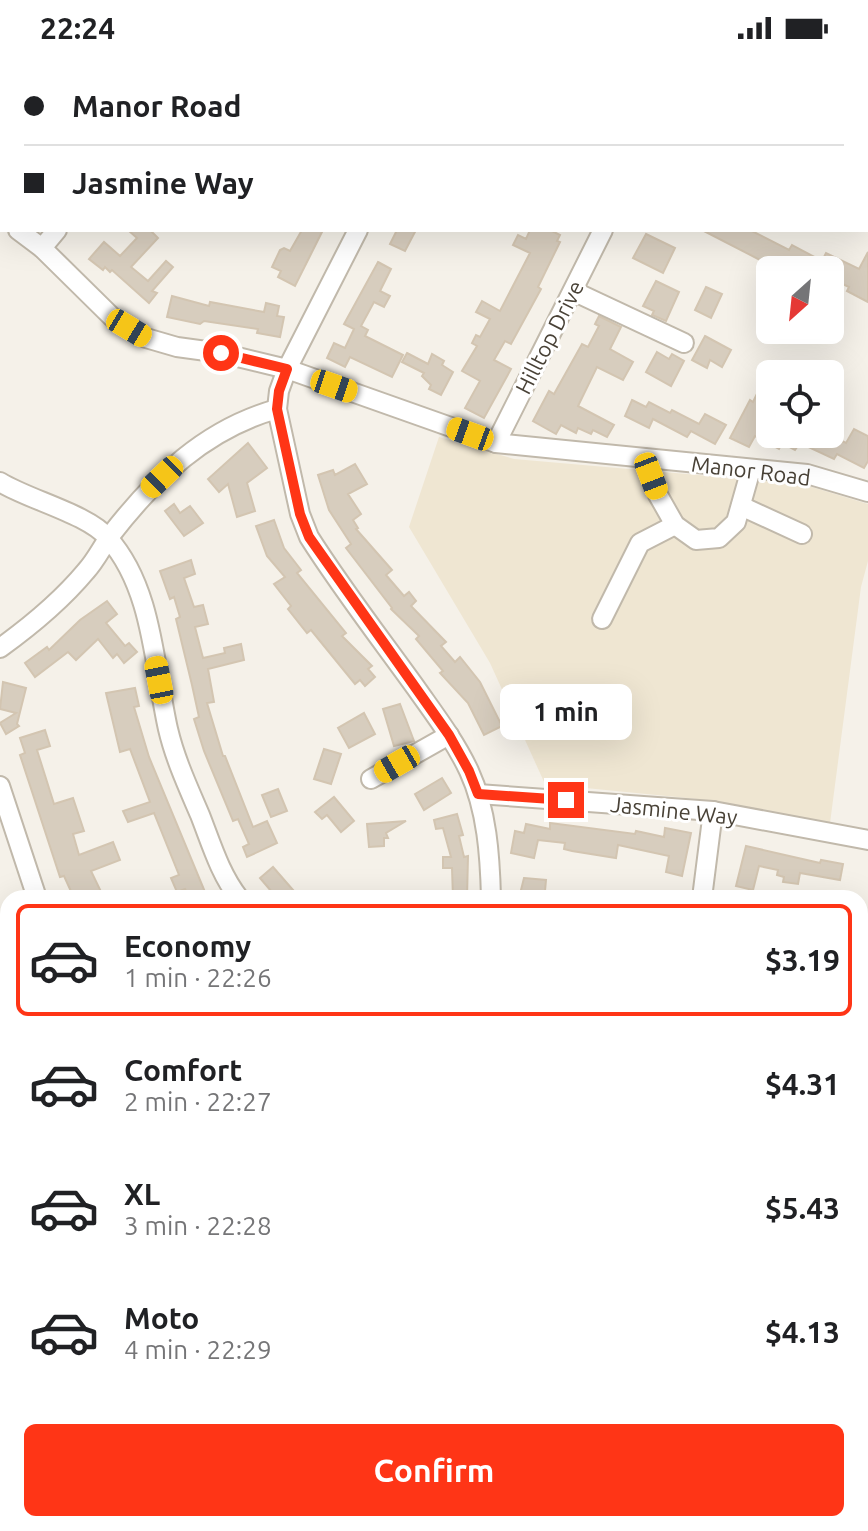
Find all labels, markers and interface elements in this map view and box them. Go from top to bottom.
text: 22:24 [40,11,115,45]
text: Manor Road [72,89,241,123]
text: Jasmine Way [72,166,254,200]
north arrow [756,256,844,344]
map controls [756,256,844,448]
street label: Hilltop Drive [510,276,588,398]
car [102,305,156,351]
route start [203,335,239,371]
button: locate [756,360,844,448]
car [307,367,361,405]
car [443,415,497,453]
car [631,449,671,503]
street label: Manor Road [690,450,812,490]
car [136,452,188,502]
car [143,654,175,706]
callout: 1 min [500,684,632,740]
text: 1 min [533,697,599,726]
car [370,742,424,786]
route end [548,782,584,818]
street label: Jasmine Way [609,791,739,829]
icon: car [28,924,100,996]
text: Economy [124,929,251,963]
text: $3.19 [765,943,840,977]
text: 1 min · 22:26 [124,963,272,992]
icon: car [28,1048,100,1120]
text: Comfort [124,1053,242,1087]
text: $4.31 [765,1067,840,1101]
text: 2 min · 22:27 [124,1087,272,1116]
icon: car [28,1172,100,1244]
text: XL [124,1177,160,1211]
text: $5.43 [765,1191,840,1225]
text: 3 min · 22:28 [124,1211,272,1240]
icon: car [28,1296,100,1368]
text: Moto [124,1301,199,1335]
text: $4.13 [765,1315,840,1349]
text: 4 min · 22:29 [124,1335,272,1364]
button: Confirm [24,1424,844,1516]

